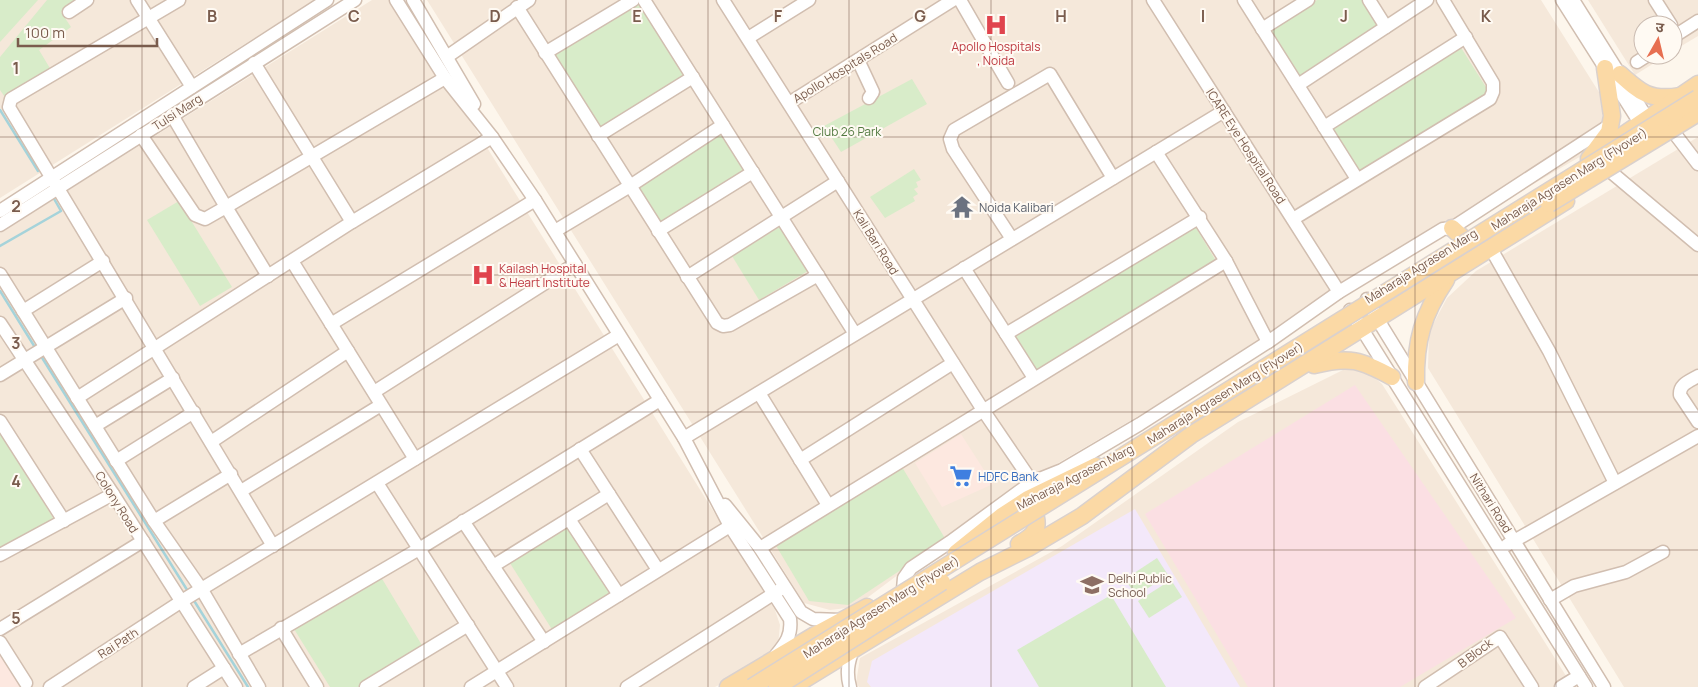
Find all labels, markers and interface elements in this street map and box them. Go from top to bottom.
text: B [207,5,217,27]
text: C [348,5,360,27]
text: D [489,5,501,27]
text: E [632,5,642,27]
text: F [774,5,783,27]
text: G [914,5,926,27]
text: H [1055,5,1067,27]
text: I [1201,5,1205,27]
text: J [1340,5,1348,27]
text: K [1481,5,1492,27]
hospital icon: Apollo Hospitals , Noida [983,12,1009,38]
scale bar [18,15,156,47]
north arrow [1633,15,1683,65]
text: उ [1654,17,1666,37]
text: 100 m [25,22,65,43]
street label: Apollo Hospitals Road [790,29,900,107]
place label: Apollo Hospitals , Noida [952,38,1040,69]
text: 1 [12,57,20,79]
street label: ICARE Eye Hospital Road [1202,85,1290,207]
street label: Tulsi Marg [149,90,205,134]
park label: Club 26 Park [813,123,882,140]
street label: Maharaja Agrasen Marg (Flyover) [1488,124,1650,234]
temple icon: Noida Kalibari [949,194,975,220]
text: 2 [11,195,21,217]
place label: Noida Kalibari [979,199,1054,216]
street label: Kali Bari Road [849,206,903,278]
street label: Maharaja Agrasen Marg [1362,224,1480,308]
place label: Kailash Hospital & Heart Institute [499,260,590,291]
hospital icon: Kailash Hospital & Heart Institute [470,262,496,288]
text: 3 [11,332,21,354]
street label: Maharaja Agrasen Marg (Flyover) [1144,338,1306,448]
street label: Maharaja Agrasen Marg [1013,440,1137,514]
supermarket icon: HDFC Bank [948,463,974,489]
street label: Colony Road [91,468,143,536]
place label: HDFC Bank [978,468,1039,485]
text: 4 [11,470,21,492]
street label: Nithari Road [1466,470,1516,536]
street label: Maharaja Agrasen Marg (Flyover) [800,552,962,662]
place label: Delhi Public School [1108,570,1172,601]
school or university icon: Delhi Public School [1079,572,1105,598]
text: 5 [11,607,21,629]
street label: Rai Path [94,624,142,662]
street label: B Block [1454,634,1497,672]

